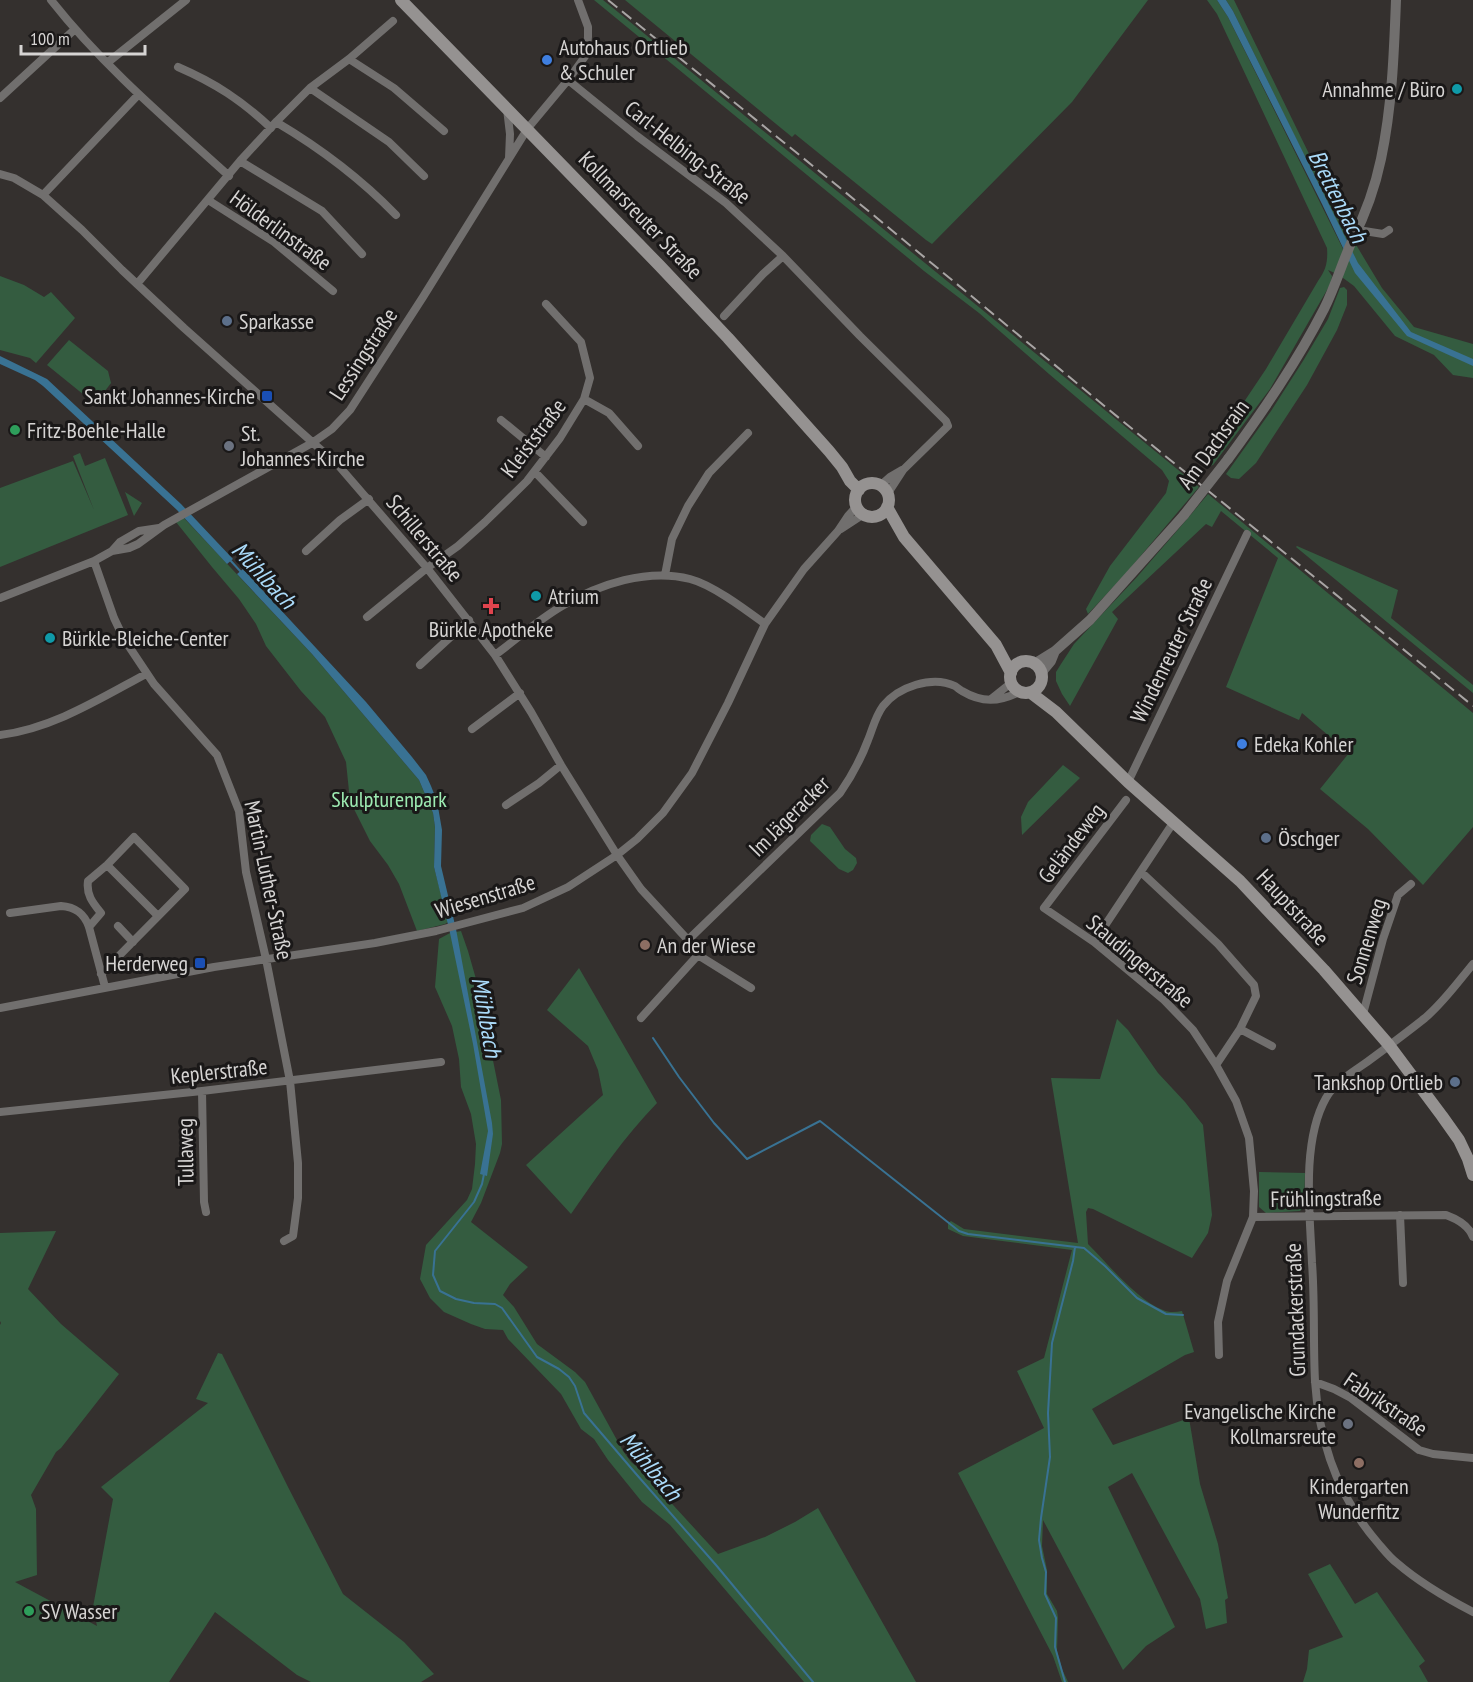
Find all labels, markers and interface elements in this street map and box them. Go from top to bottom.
scale bar [21,18,146,56]
text: 100 m [30,27,70,50]
place label: Autohaus Ortlieb & Schuler [559,33,688,86]
marker: Autohaus Ortlieb & Schuler [540,53,554,67]
place label: Annahme / Büro [1322,75,1445,103]
marker: Annahme / Büro [1450,82,1464,96]
street label: Carl-Helbing-Straße [619,94,757,210]
water label: Brettenbach [1301,144,1375,249]
street label: Kollmarsreuter Straße [573,145,709,285]
street label: Hölderlinstraße [225,184,337,276]
street label: Lessingstraße [323,303,403,405]
place label: Sparkasse [239,307,314,335]
marker: Sparkasse [220,314,234,328]
place label: Sankt Johannes-Kirche [84,382,255,410]
marker: Sankt Johannes-Kirche [260,389,274,403]
street label: Kleiststraße [494,393,572,483]
street label: Am Dachsrain [1171,394,1255,494]
place label: Fritz-Boehle-Halle [27,416,166,444]
place label: St. Johannes-Kirche [240,419,365,472]
marker: Fritz-Boehle-Halle [8,423,22,437]
marker: St. Johannes-Kirche [222,439,236,453]
street label: Schillerstraße [380,489,470,587]
water label: Mühlbach [225,535,304,616]
street label: Windenreuter Straße [1124,573,1218,727]
place label: Atrium [548,582,599,610]
marker: Atrium [529,589,543,603]
marker: Bürkle Apotheke [484,599,498,613]
place label: Bürkle Apotheke [429,615,553,643]
place label: Bürkle-Bleiche-Center [62,624,229,652]
marker: Bürkle-Bleiche-Center [43,631,57,645]
place label: Edeka Kohler [1254,730,1353,758]
marker: Edeka Kohler [1235,737,1249,751]
street label: Im Jägeracker [743,770,835,862]
park label: Skulpturenpark [331,785,447,813]
street label: Geländeweg [1032,797,1110,889]
street label: Martin-Luther-Straße [238,798,300,962]
place label: Öschger [1278,824,1340,852]
marker: Öschger [1259,831,1273,845]
street label: Hauptstraße [1251,863,1335,951]
street label: Wiesenstraße [432,868,538,924]
street label: Sonnenweg [1340,895,1392,987]
street label: Staudingerstraße [1081,908,1199,1014]
place label: An der Wiese [657,931,756,959]
marker: An der Wiese [638,938,652,952]
place label: Herderweg [105,949,188,977]
marker: Herderweg [193,956,207,970]
water label: Mühlbach [465,974,510,1061]
street label: Keplerstraße [169,1052,269,1090]
place label: Tankshop Ortlieb [1314,1068,1443,1096]
marker: Tankshop Ortlieb [1448,1075,1462,1089]
street label: Tullaweg [170,1118,200,1186]
street label: Frühlingstraße [1270,1183,1382,1213]
street label: Grundackerstraße [1279,1243,1311,1377]
street label: Fabrikstraße [1339,1366,1433,1442]
place label: Evangelische Kirche Kollmarsreute [1184,1397,1336,1450]
marker: Evangelische Kirche Kollmarsreute [1341,1417,1355,1431]
water label: Mühlbach [613,1425,690,1508]
marker: Kindergarten Wunderfitz [1352,1456,1366,1470]
place label: Kindergarten Wunderfitz [1309,1472,1409,1525]
place label: SV Wasser [41,1597,117,1625]
marker: SV Wasser [22,1604,36,1618]

